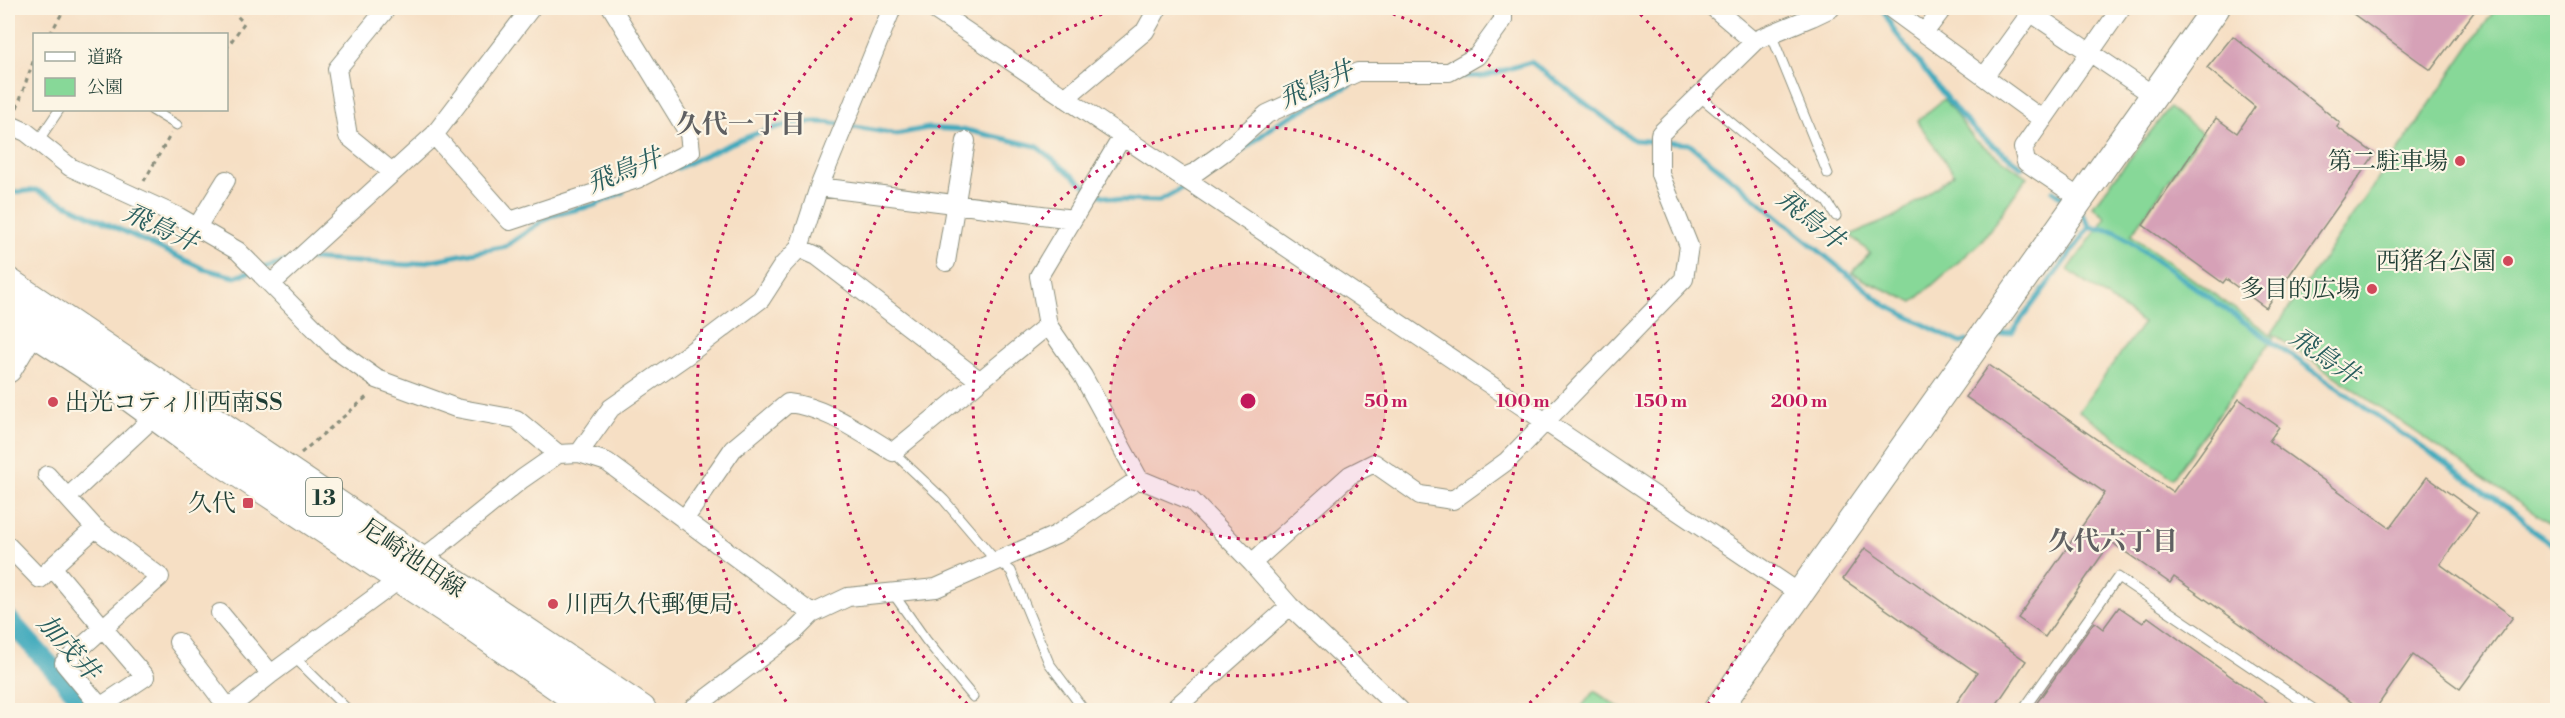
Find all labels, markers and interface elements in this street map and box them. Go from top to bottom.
legend [33,33,228,111]
text: 道路 [87,46,123,69]
water label: 飛鳥井 [1274,53,1361,115]
text: 公園 [87,76,123,99]
district label: 久代一丁目 [676,109,806,141]
water label: 飛鳥井 [582,140,669,200]
place label: 第二駐車場 [2328,147,2448,177]
marker: 第二駐車場 [2453,154,2467,168]
water label: 飛鳥井 [1770,183,1853,259]
water label: 飛鳥井 [118,197,205,260]
place label: 西猪名公園 [2376,247,2496,277]
marker: 西猪名公園 [2501,254,2515,268]
place label: 多目的広場 [2240,275,2360,305]
marker: 多目的広場 [2365,282,2379,296]
water label: 飛鳥井 [2283,321,2368,394]
place label: 出光コティ川西南SS [65,388,283,418]
text: 50 m [1364,390,1408,413]
text: 100 m [1496,390,1550,413]
text: 150 m [1635,390,1688,413]
text: 200 m [1771,390,1828,413]
centre of rings [1238,391,1258,411]
marker: 出光コティ川西南SS [46,395,60,409]
road number: 13 [306,478,342,516]
place label: 久代 [188,489,236,519]
marker: 久代 [241,496,255,510]
street label: 尼崎池田線 [354,513,471,605]
district label: 久代六丁目 [2048,526,2178,558]
place label: 川西久代郵便局 [565,590,733,620]
marker: 川西久代郵便局 [546,597,560,611]
water label: 加茂井 [30,608,108,690]

